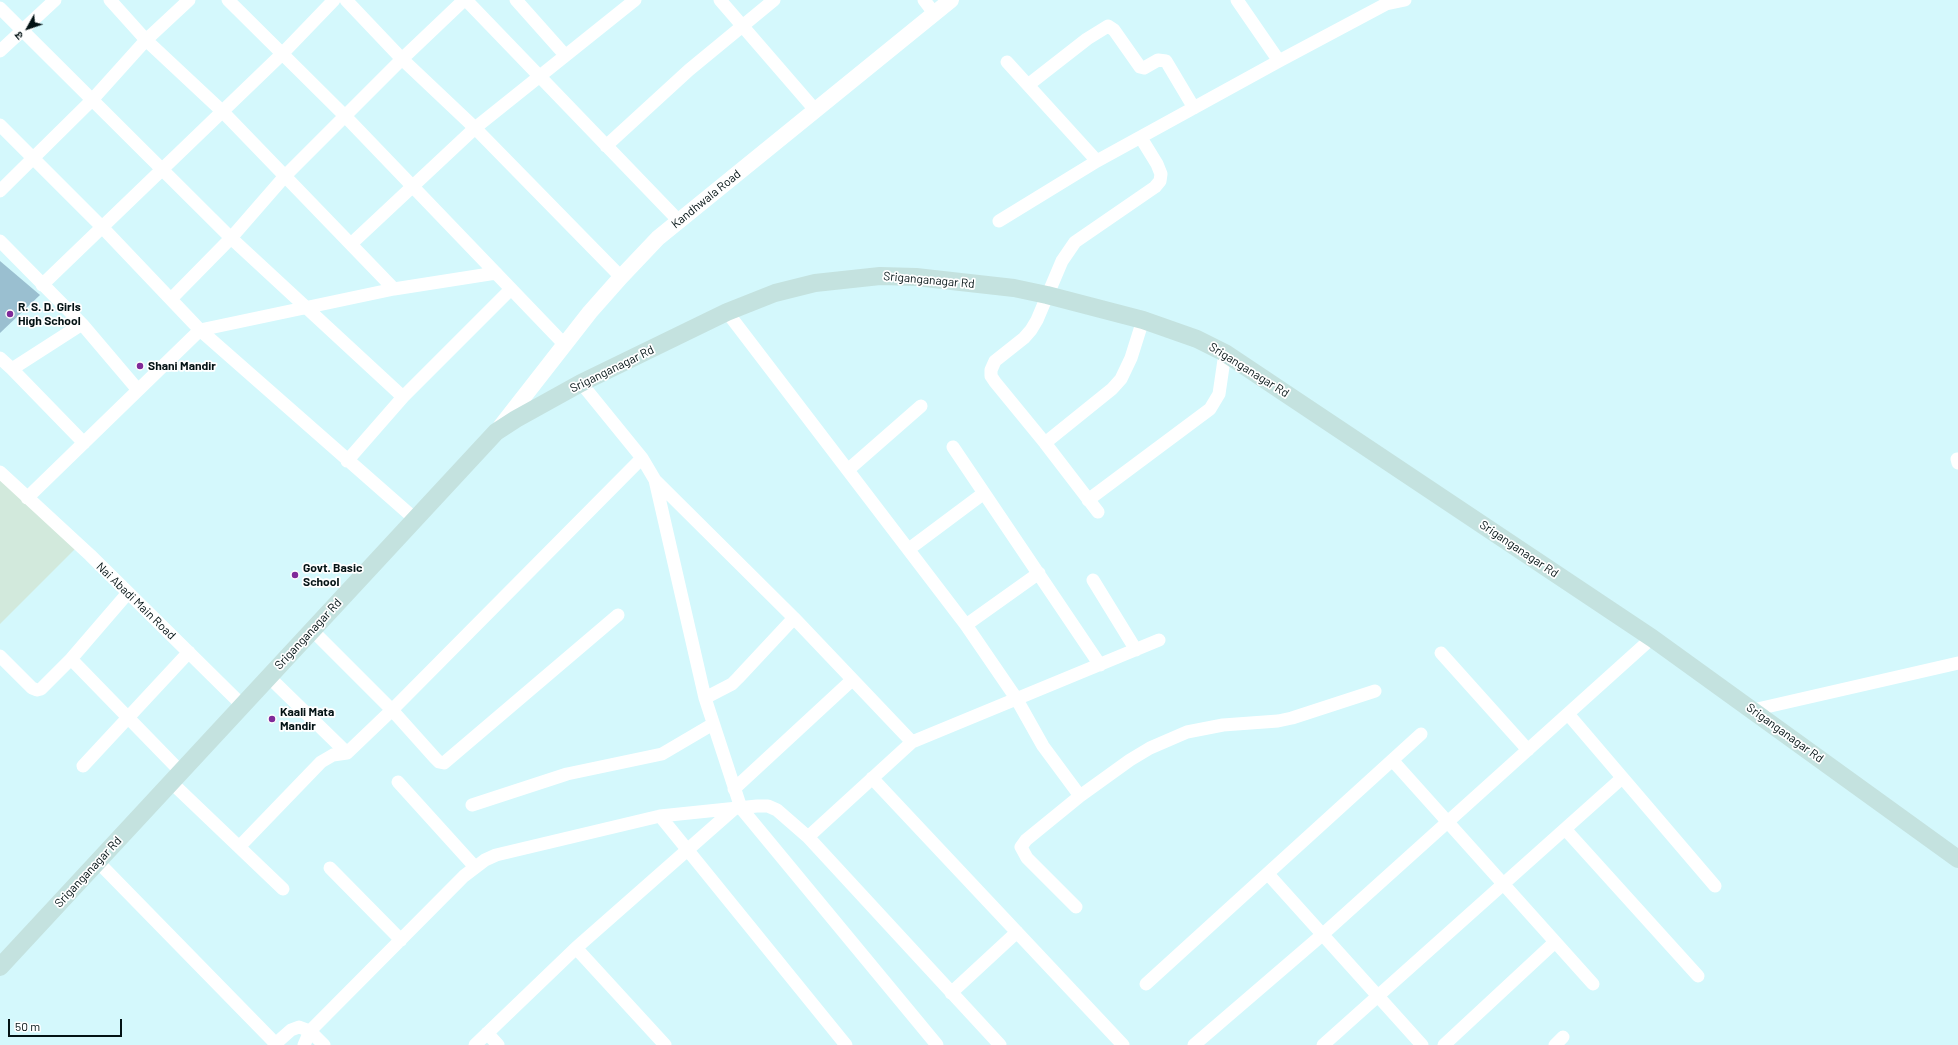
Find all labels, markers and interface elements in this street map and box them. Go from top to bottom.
north arrow [8,8,48,48]
text: उ [11,29,25,43]
street label: Kandhwala Road [668,167,744,231]
street label: Sriganganagar Rd [883,269,975,291]
place label: R. S. D. Girls High School [18,300,81,328]
marker: R. S. D. Girls High School [5,309,15,319]
street label: Sriganganagar Rd [1206,340,1292,400]
street label: Sriganganagar Rd [568,342,656,396]
place label: Shani Mandir [148,359,216,373]
marker: Shani Mandir [135,361,145,371]
street label: Sriganganagar Rd [1477,517,1561,581]
street label: Nai Abadi Main Road [93,559,179,643]
place label: Govt. Basic School [303,561,362,589]
marker: Govt. Basic School [290,570,300,580]
street label: Sriganganagar Rd [271,596,345,672]
street label: Sriganganagar Rd [1744,700,1826,766]
place label: Kaali Mata Mandir [280,705,334,733]
marker: Kaali Mata Mandir [267,714,277,724]
street label: Sriganganagar Rd [51,834,125,910]
scale bar [10,1011,124,1037]
text: 50 m [15,1019,40,1033]

